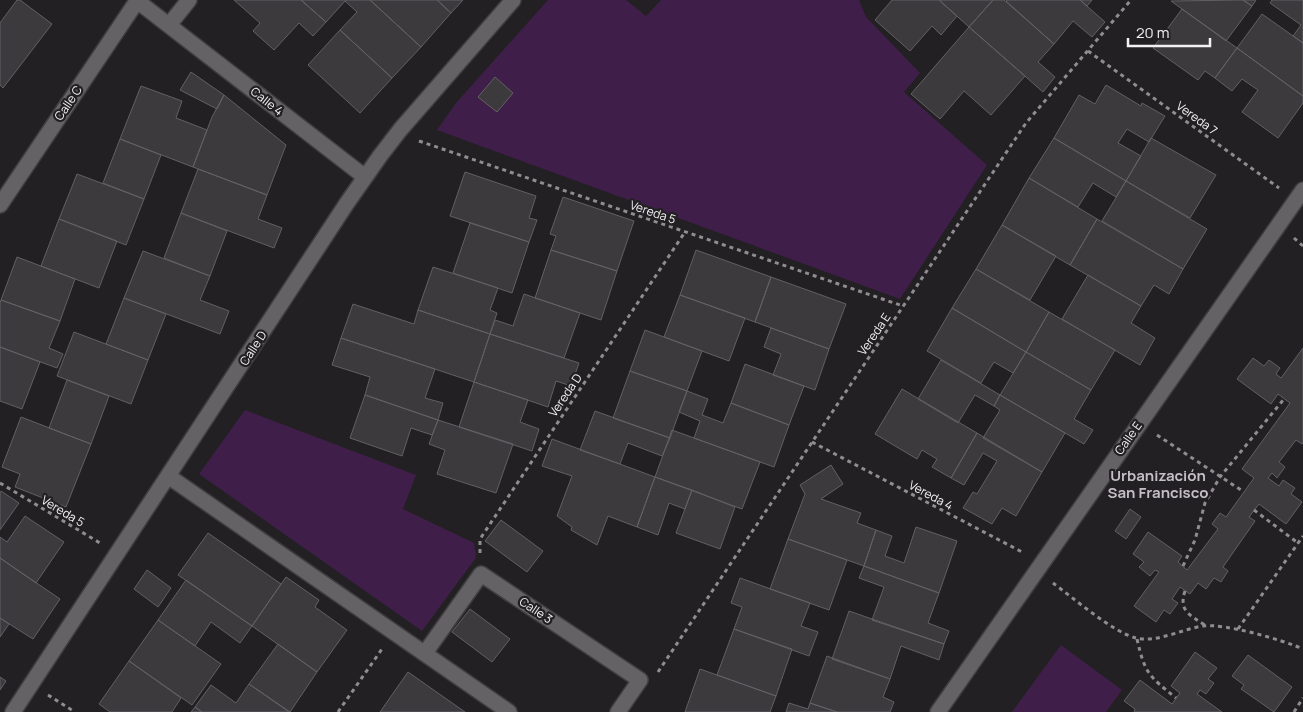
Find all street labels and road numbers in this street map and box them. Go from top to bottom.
street label: Calle C [50,82,86,124]
street label: Calle 4 [247,83,287,119]
street label: Vereda 7 [1173,97,1221,139]
street label: Vereda 5 [628,196,678,228]
street label: Vereda E [854,309,894,359]
street label: Calle D [235,327,271,369]
street label: Vereda D [544,370,586,420]
street label: Calle E [1110,418,1146,458]
street label: Vereda 4 [906,476,956,514]
street label: Vereda 5 [38,491,88,531]
street label: Calle 3 [516,593,556,627]

